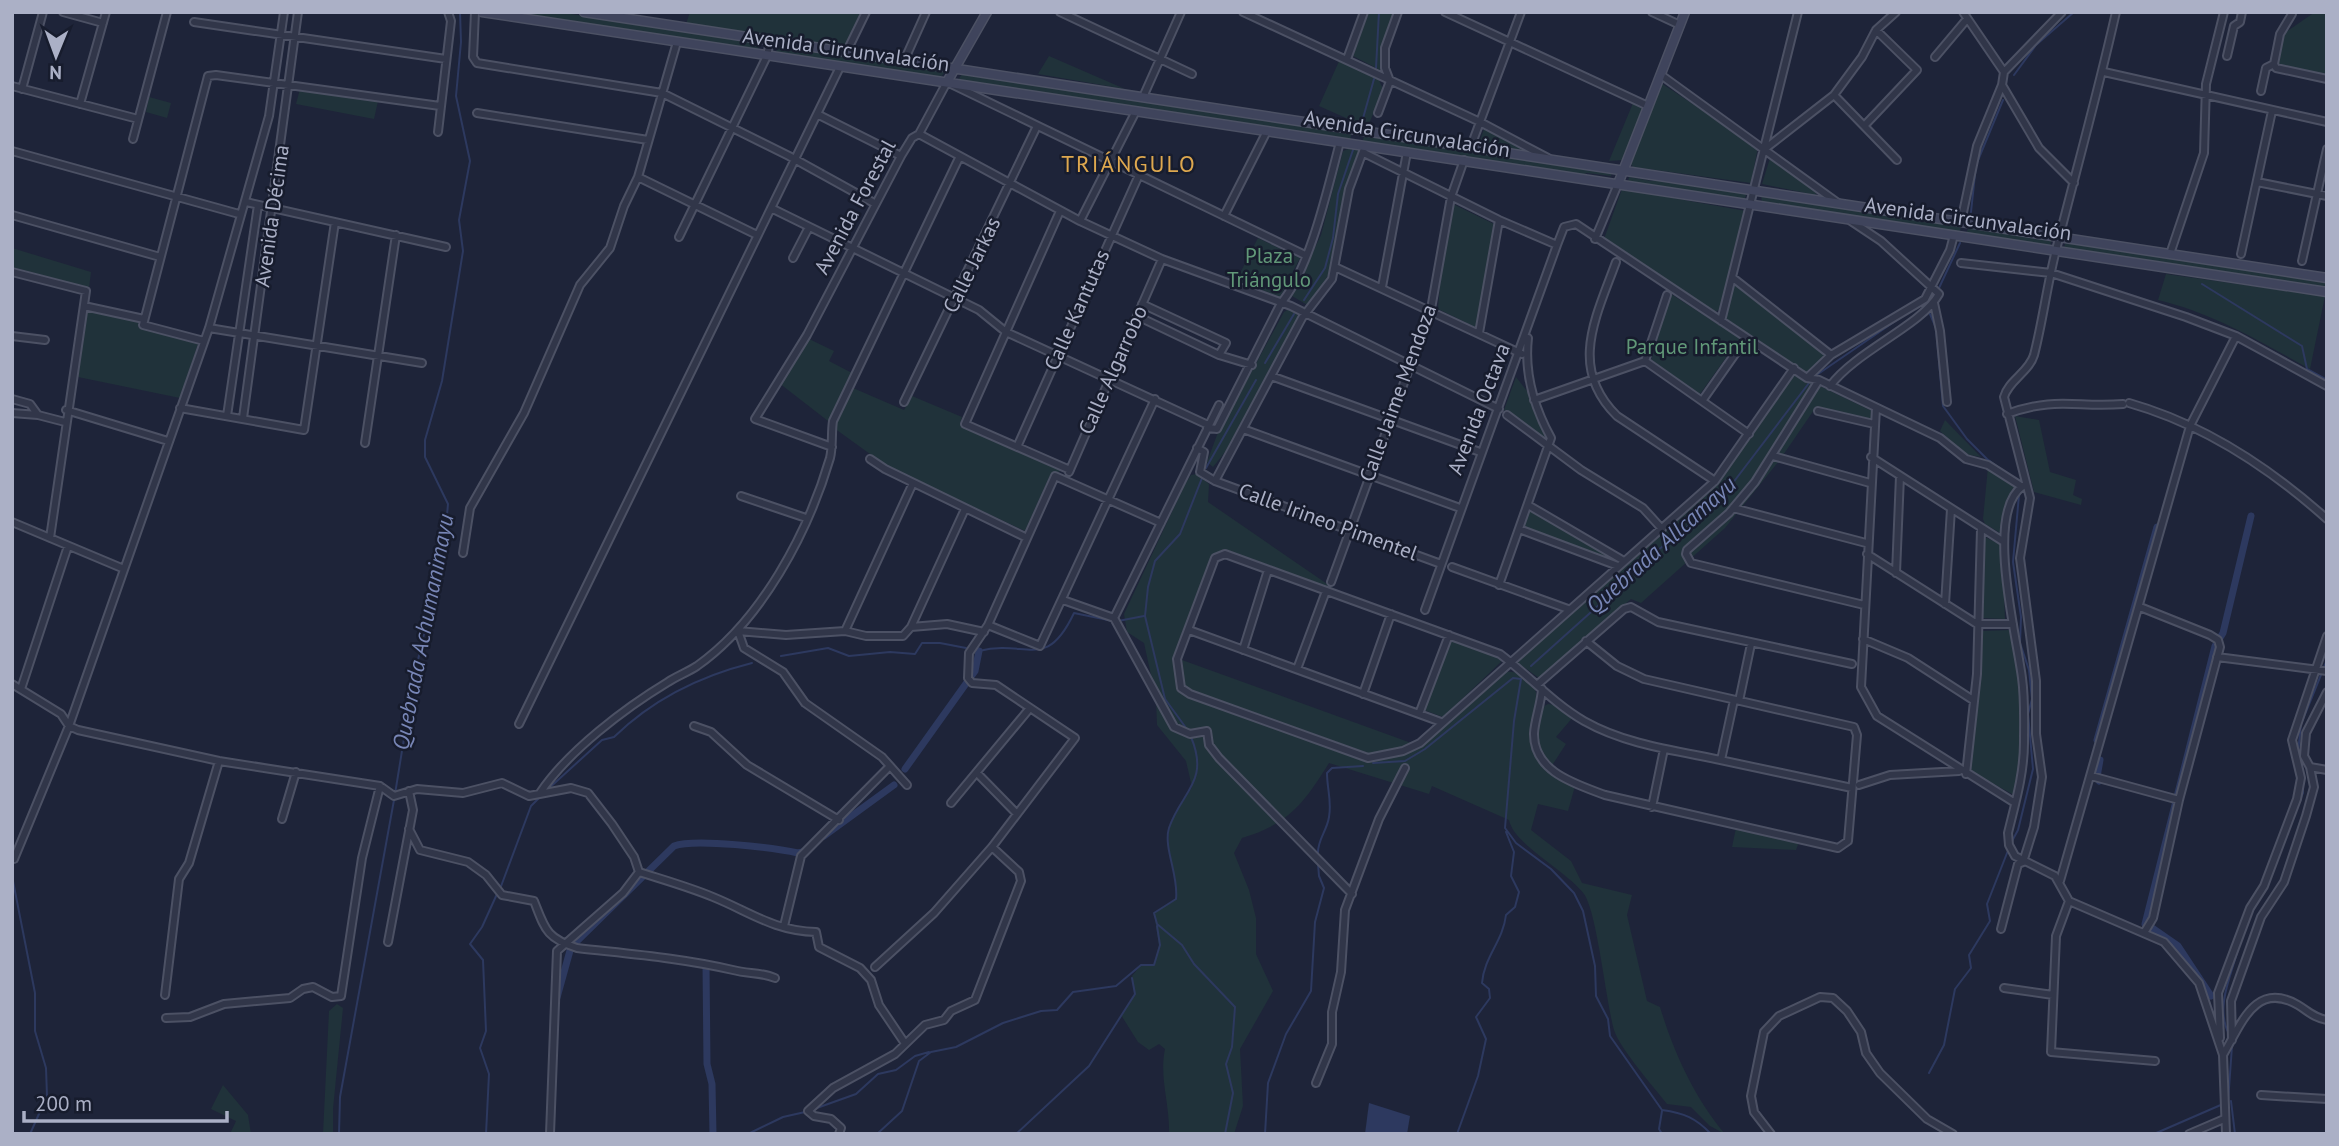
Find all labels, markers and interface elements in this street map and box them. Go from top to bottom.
north arrow [21,21,91,91]
street label: Avenida Circunvalación [741,22,951,77]
text: N [49,61,62,85]
street label: Avenida Circunvalación [1302,104,1512,163]
street label: Avenida Forestal [808,135,901,279]
street label: Avenida Décima [248,143,295,289]
district label: TRIÁNGULO [1061,149,1197,178]
street label: Avenida Circunvalación [1863,191,2073,246]
street label: Calle Jarkas [937,212,1006,317]
park label: Plaza Triángulo [1227,242,1311,293]
street label: Calle Kantutas [1038,245,1115,374]
street label: Calle Jaime Mendoza [1353,300,1442,485]
street label: Calle Algarrobo [1072,301,1153,438]
park label: Parque Infantil [1626,333,1758,360]
street label: Avenida Octava [1441,339,1516,478]
water label: Quebrada Allcamayu [1579,469,1742,620]
street label: Calle Irineo Pimentel [1235,477,1421,566]
water label: Quebrada Achumanimayu [385,511,460,752]
scale bar [24,1080,228,1124]
text: 200 m [35,1090,92,1117]

